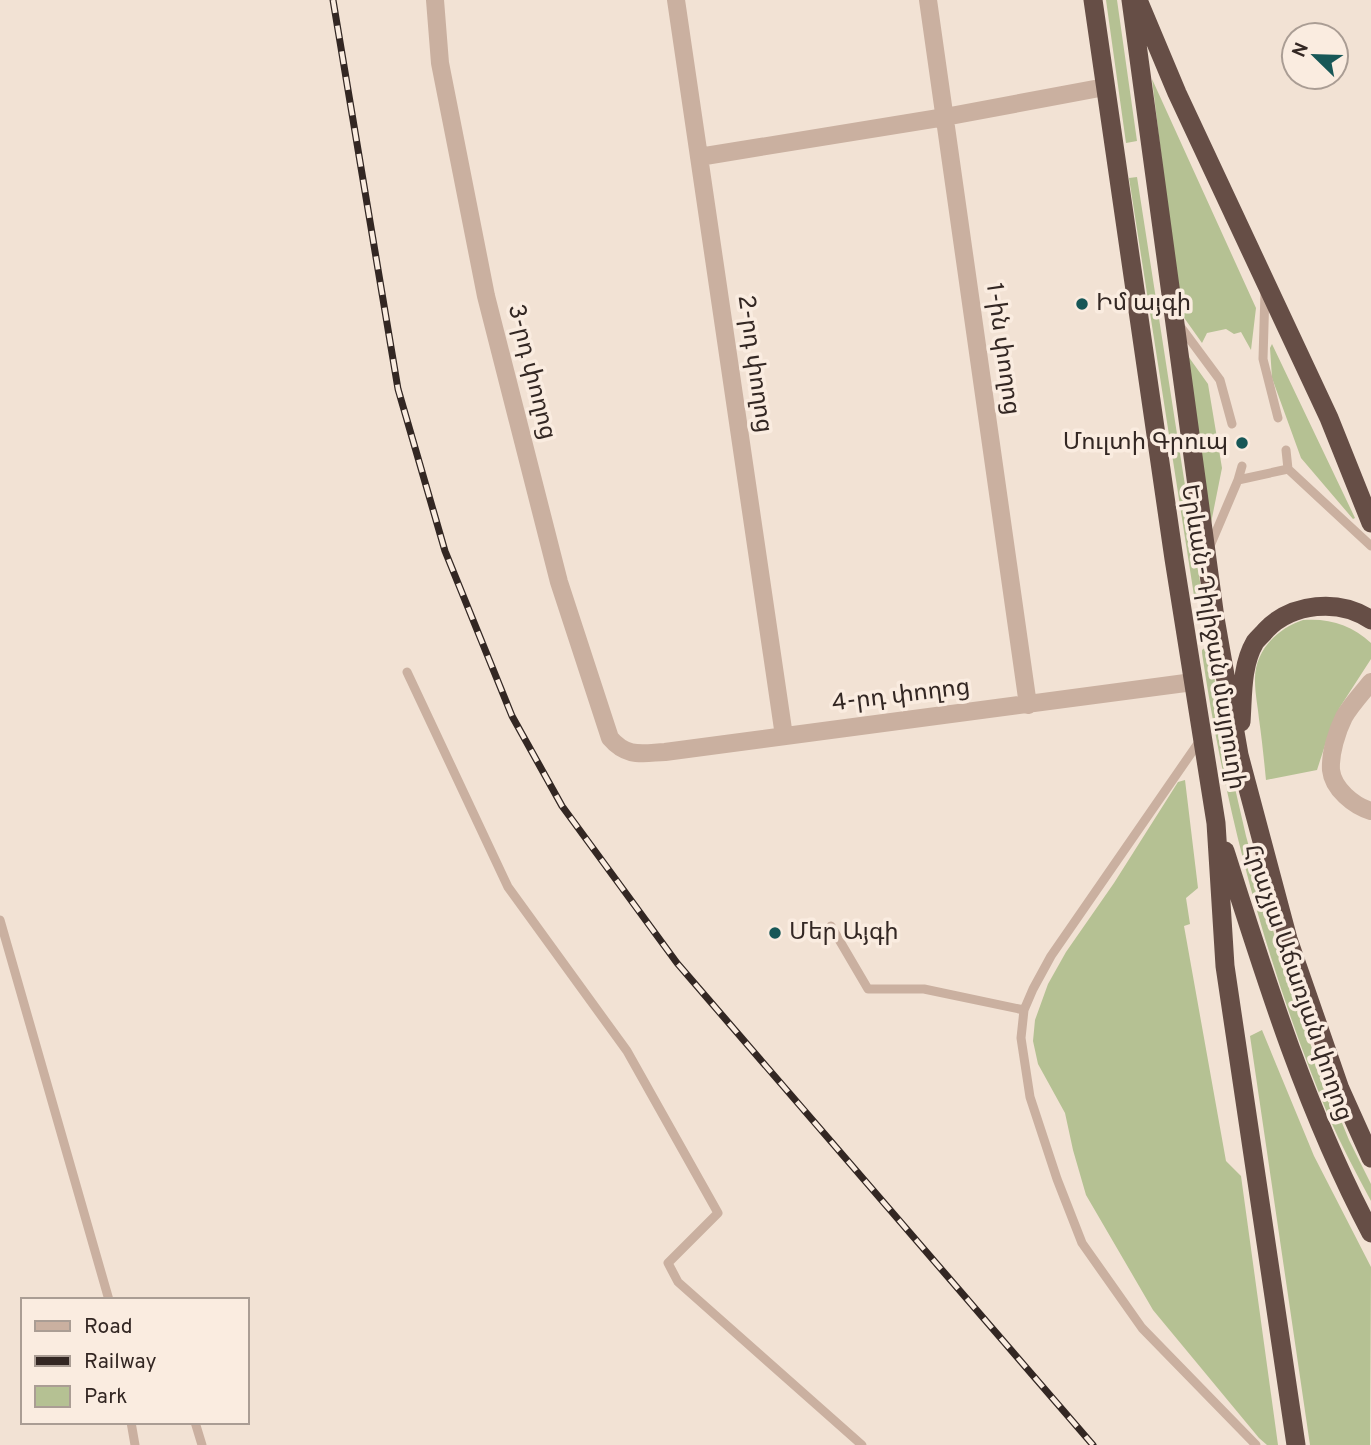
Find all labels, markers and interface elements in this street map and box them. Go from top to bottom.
north arrow [1280,21,1350,91]
text: N [1287,39,1315,61]
street label: 1-ին փողոց [978,281,1026,417]
place label: Իմ այգի [1096,289,1191,319]
street label: 2-րդ փողոց [729,293,779,435]
marker: Իմ այգի [1074,296,1090,312]
street label: 3-րդ փողոց [500,301,562,443]
place label: Մուլտի Գրուպ [1063,428,1228,458]
marker: Մուլտի Գրուպ [1234,435,1250,451]
street label: Երևան-Դիլիջան մայրուղի [1173,482,1251,792]
street label: 4-րդ փողոց [830,673,972,719]
street label: Հրաչյա Աճառյան փողոց [1236,841,1358,1125]
place label: Մեր Այգի [789,918,899,948]
marker: Մեր Այգի [767,925,783,941]
legend [21,1298,248,1424]
text: Road [84,1314,133,1341]
text: Railway [84,1349,157,1376]
text: Park [84,1384,127,1411]

